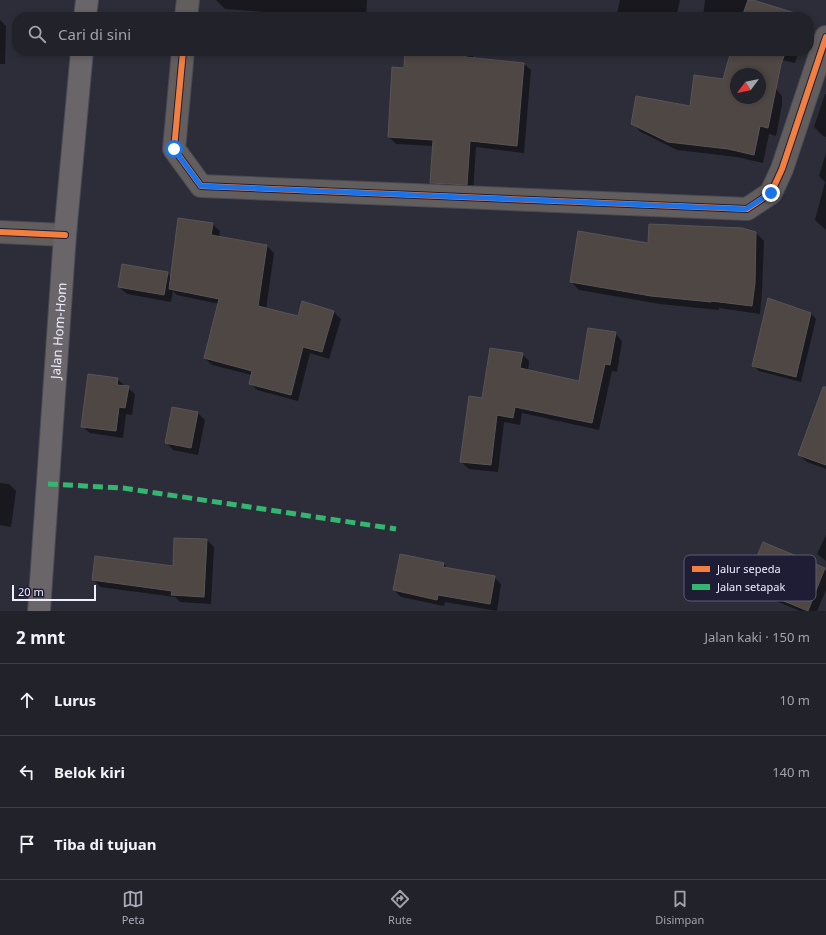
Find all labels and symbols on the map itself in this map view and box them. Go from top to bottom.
north arrow [730,68,766,104]
route start [165,140,183,158]
route end [762,184,780,202]
street label: Jalan Hom-Hom [46,282,71,381]
legend [684,555,816,601]
text: Jalur sepeda [716,561,781,576]
text: Jalan setapak [716,579,785,594]
scale bar [12,583,96,602]

